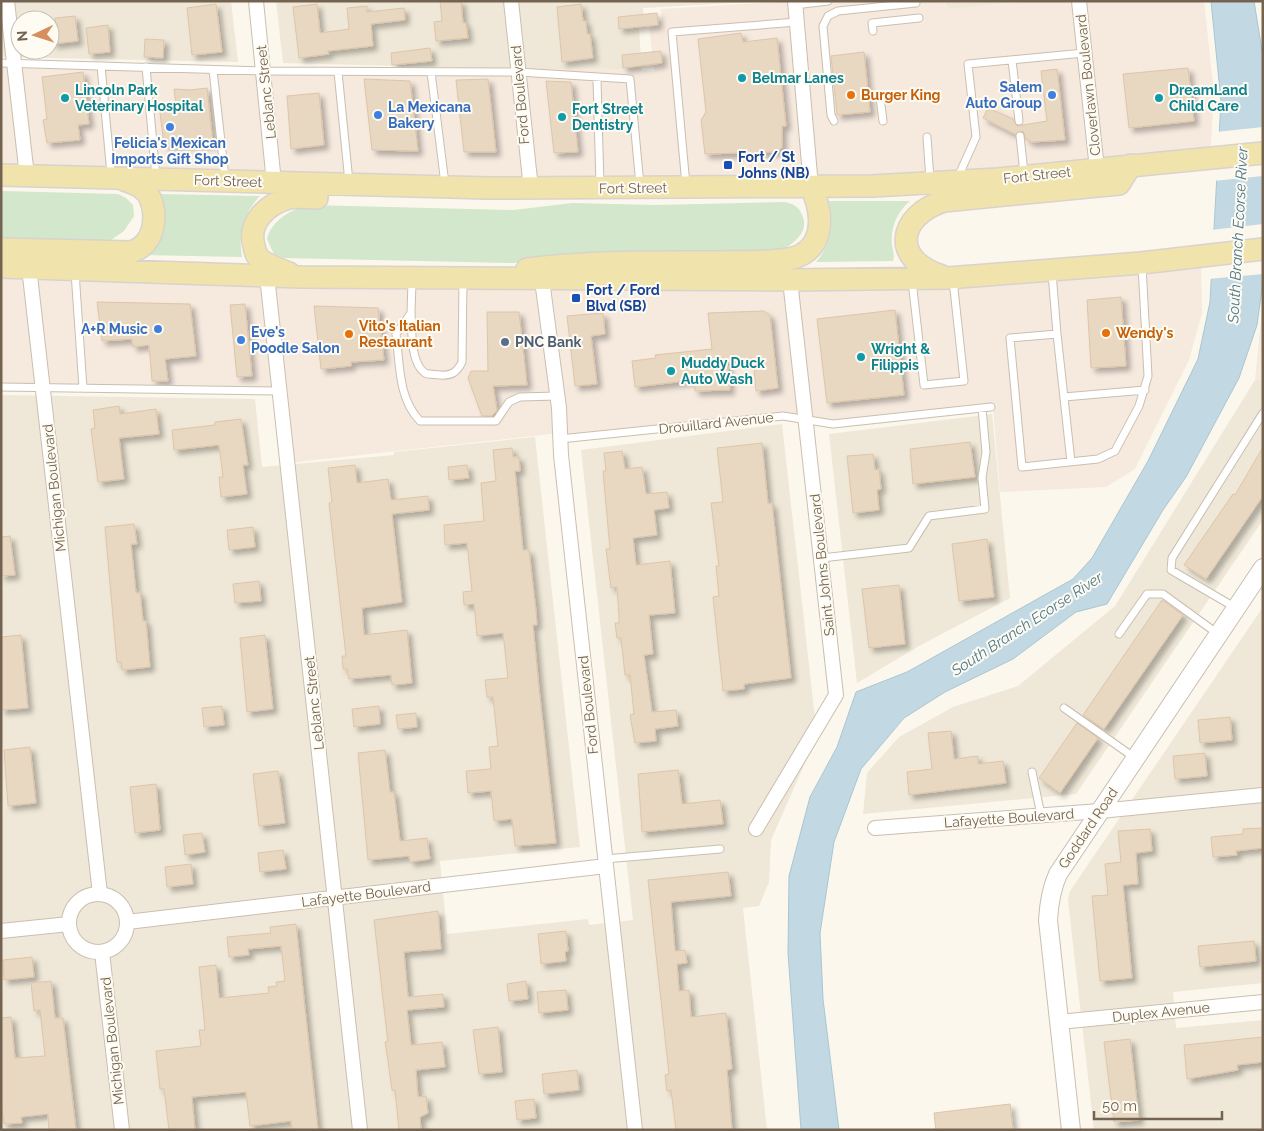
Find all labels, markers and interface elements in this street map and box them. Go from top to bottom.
north arrow [10,10,60,60]
street label: Cloverlawn Boulevard [1073,13,1103,157]
text: N [14,30,30,42]
street label: Leblanc Street [253,44,279,140]
street label: Ford Boulevard [508,45,532,145]
place label: Belmar Lanes [752,70,844,86]
marker: Belmar Lanes [736,72,748,84]
place label: Salem Auto Group [965,79,1042,111]
place label: Lincoln Park Veterinary Hospital [75,82,204,114]
place label: DreamLand Child Care [1169,82,1247,114]
place label: Burger King [861,87,941,103]
marker: Burger King [845,89,857,101]
marker: Salem Auto Group [1046,89,1058,101]
marker: Lincoln Park Veterinary Hospital [59,92,71,104]
marker: DreamLand Child Care [1153,92,1165,104]
place label: La Mexicana Bakery [388,99,471,131]
place label: Fort Street Dentistry [572,101,644,133]
marker: La Mexicana Bakery [372,109,384,121]
marker: Fort Street Dentistry [556,111,568,123]
marker: Felicia's Mexican Imports Gift Shop [164,121,176,133]
place label: Felicia's Mexican Imports Gift Shop [111,135,229,167]
water label: South Branch Ecorse River [1224,146,1252,325]
place label: Fort / St Johns (NB) [738,149,809,181]
marker: Fort / St Johns (NB) [722,159,734,171]
street label: Fort Street [1002,163,1072,187]
street label: Fort Street [194,172,263,190]
street label: Fort Street [599,179,667,197]
place label: Fort / Ford Blvd (SB) [586,282,660,314]
marker: Fort / Ford Blvd (SB) [570,292,582,304]
place label: Vito's Italian Restaurant [359,318,441,350]
place label: A+R Music [81,321,148,337]
marker: A+R Music [152,323,164,335]
place label: Eve's Poodle Salon [251,324,340,356]
place label: Wendy's [1116,325,1173,341]
marker: Wendy's [1100,327,1112,339]
marker: Vito's Italian Restaurant [343,328,355,340]
marker: Eve's Poodle Salon [235,334,247,346]
place label: PNC Bank [515,334,581,350]
marker: PNC Bank [499,336,511,348]
place label: Wright & Filippis [871,341,930,373]
marker: Wright & Filippis [855,351,867,363]
place label: Muddy Duck Auto Wash [681,355,765,387]
marker: Muddy Duck Auto Wash [665,365,677,377]
street label: Drouillard Avenue [658,409,774,437]
street label: Michigan Boulevard [39,423,69,553]
street label: Saint Johns Boulevard [807,493,837,637]
water label: South Branch Ecorse River [947,568,1107,680]
street label: Leblanc Street [301,655,327,751]
street label: Ford Boulevard [575,655,601,755]
street label: Goddard Road [1055,785,1121,871]
street label: Lafayette Boulevard [943,805,1075,831]
street label: Lafayette Boulevard [300,878,432,910]
street label: Michigan Boulevard [97,976,127,1106]
street label: Duplex Avenue [1111,999,1211,1025]
scale bar [1094,1088,1222,1120]
text: 50 m [1102,1097,1137,1115]

